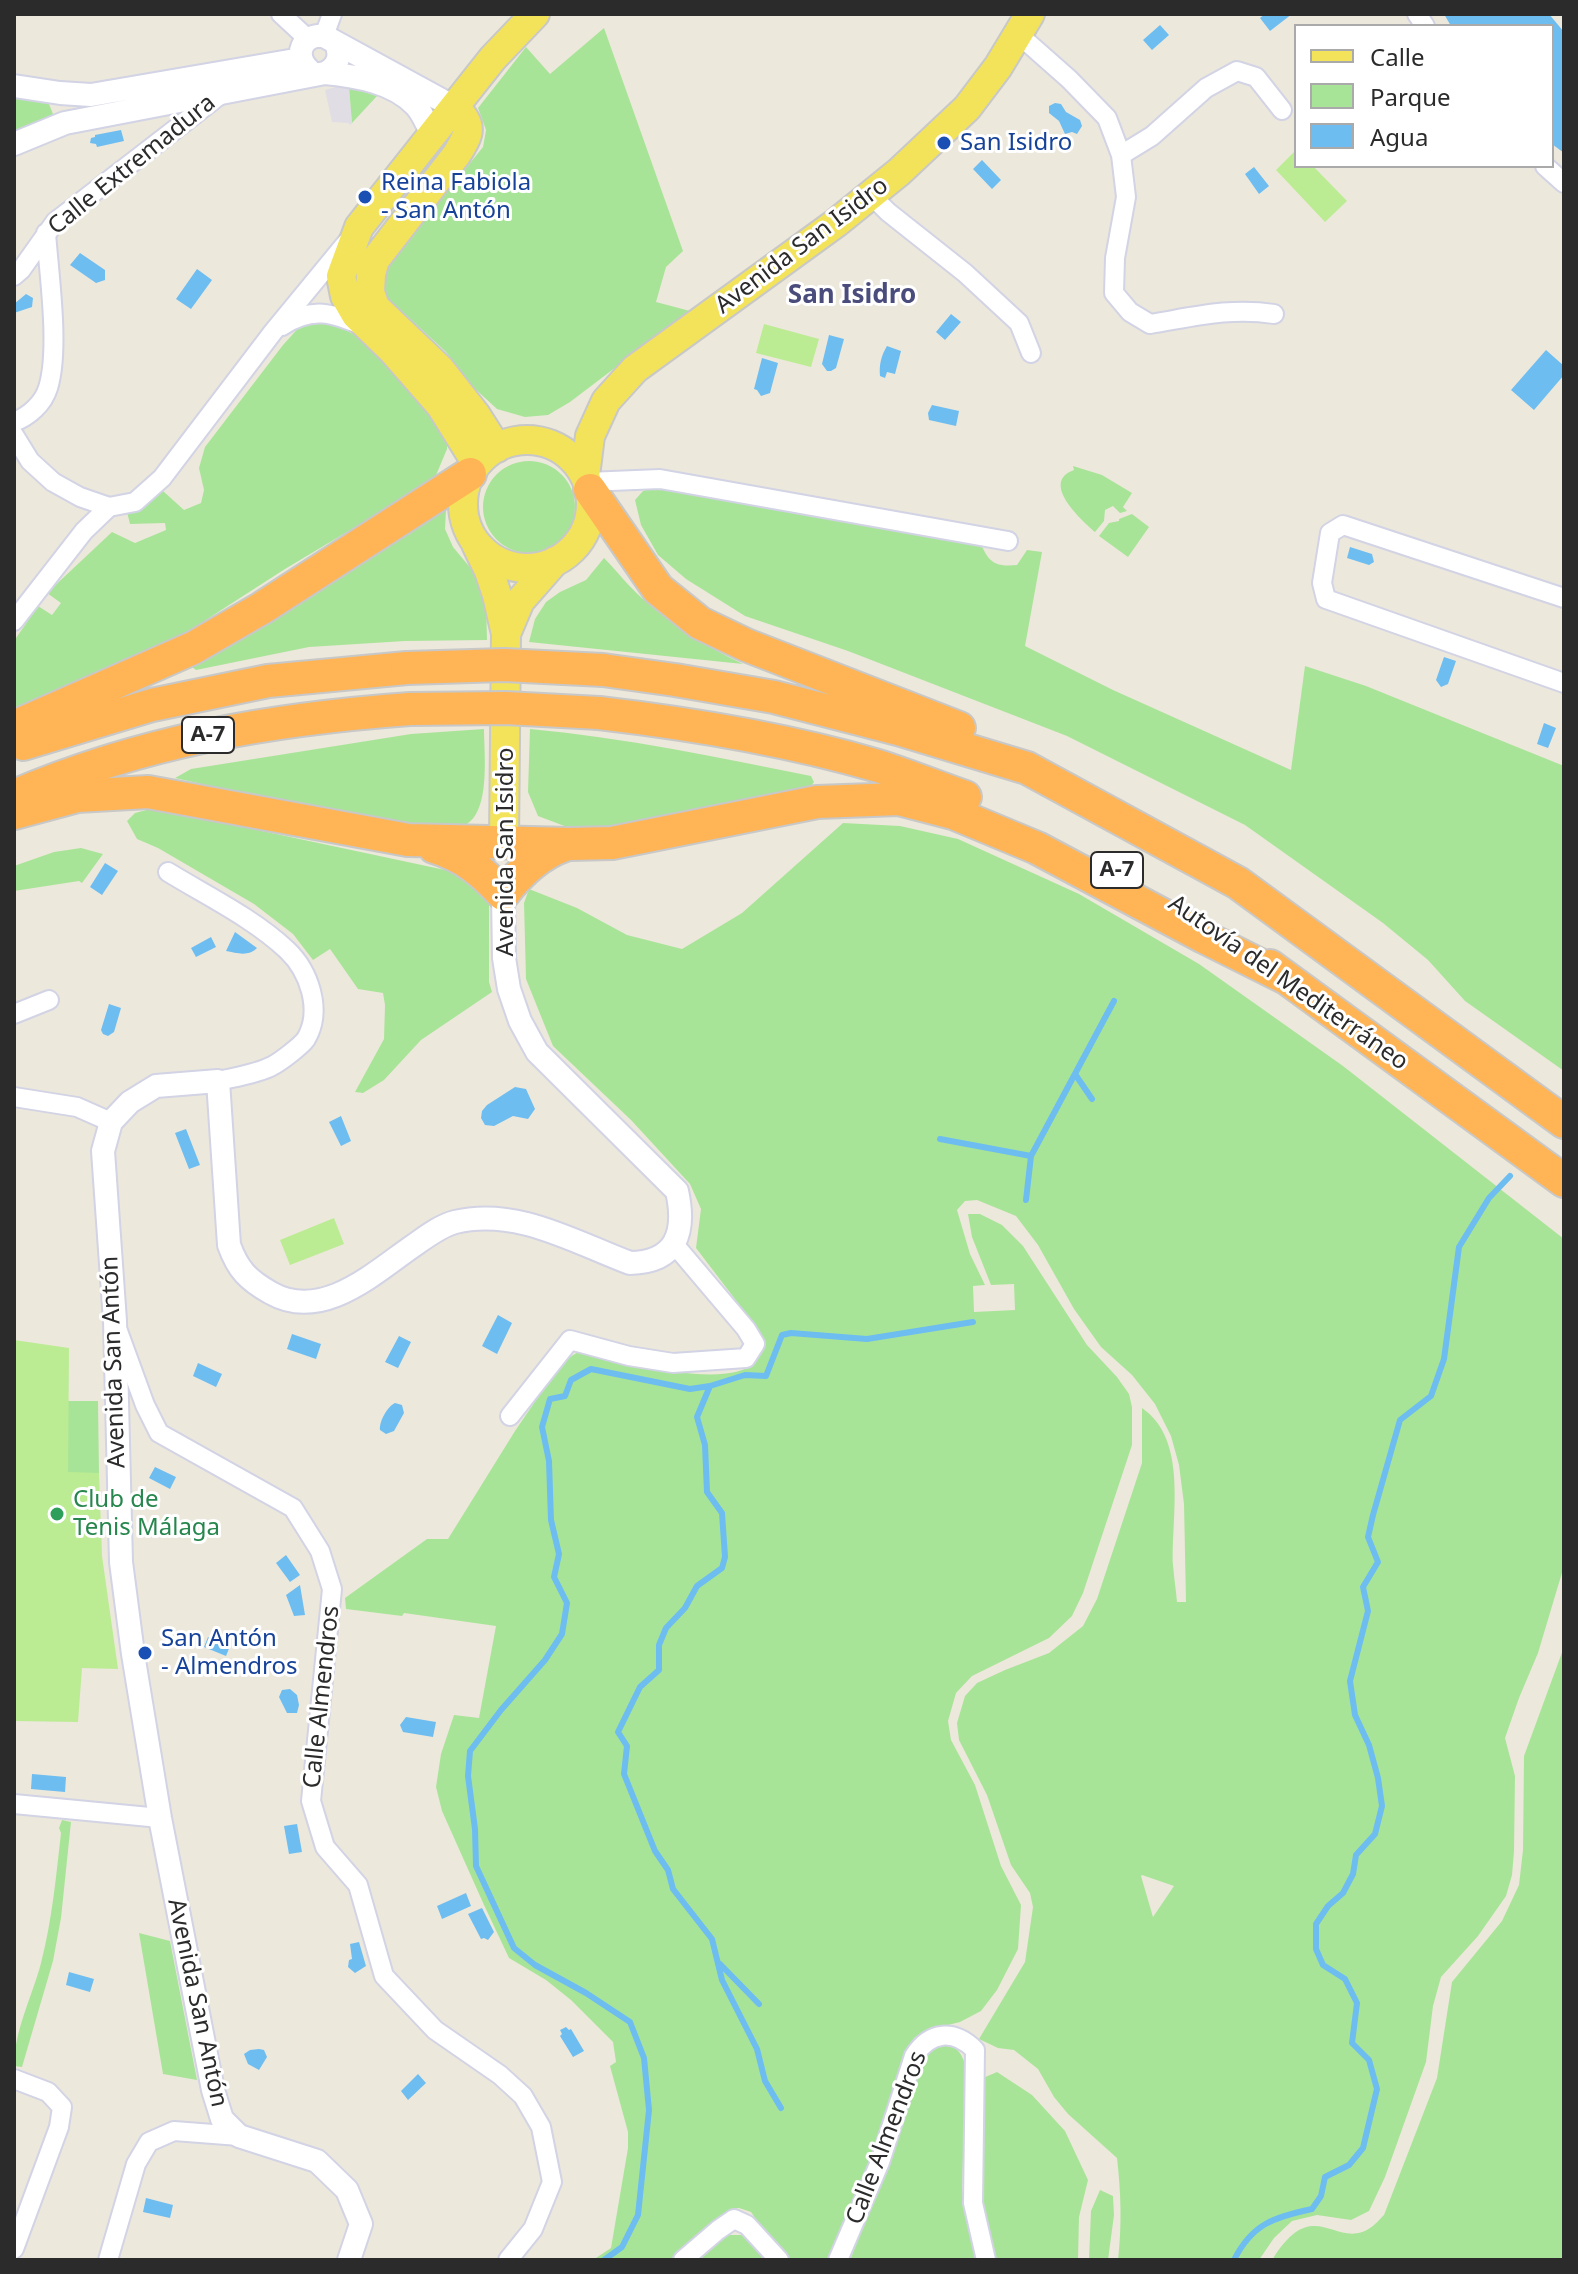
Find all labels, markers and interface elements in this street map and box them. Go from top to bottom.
legend [1294,24,1554,168]
text: Calle [1370,40,1425,73]
text: Parque [1370,80,1451,113]
street label: Calle Extremadura [43,89,221,241]
text: Agua [1370,120,1428,153]
place label: San Isidro [960,129,1072,157]
marker: San Isidro [935,134,953,152]
place label: Reina Fabiola - San Antón [381,169,531,225]
street label: Avenida San Isidro [710,172,894,320]
marker: Reina Fabiola - San Antón [356,188,374,206]
district label: San Isidro [788,280,916,312]
road number: A-7 [182,717,234,753]
street label: Avenida San Isidro [492,748,520,956]
road number: A-7 [1091,852,1143,888]
street label: Autovía del Mediterráneo [1163,889,1413,1077]
street label: Avenida San Antón [96,1255,132,1469]
place label: Club de Tenis Málaga [73,1486,220,1542]
marker: Club de Tenis Málaga [48,1505,66,1523]
street label: Calle Almendros [298,1604,346,1790]
place label: San Antón - Almendros [161,1625,298,1681]
marker: San Antón - Almendros [136,1644,154,1662]
street label: Avenida San Antón [161,1896,233,2110]
street label: Calle Almendros [841,2047,933,2229]

